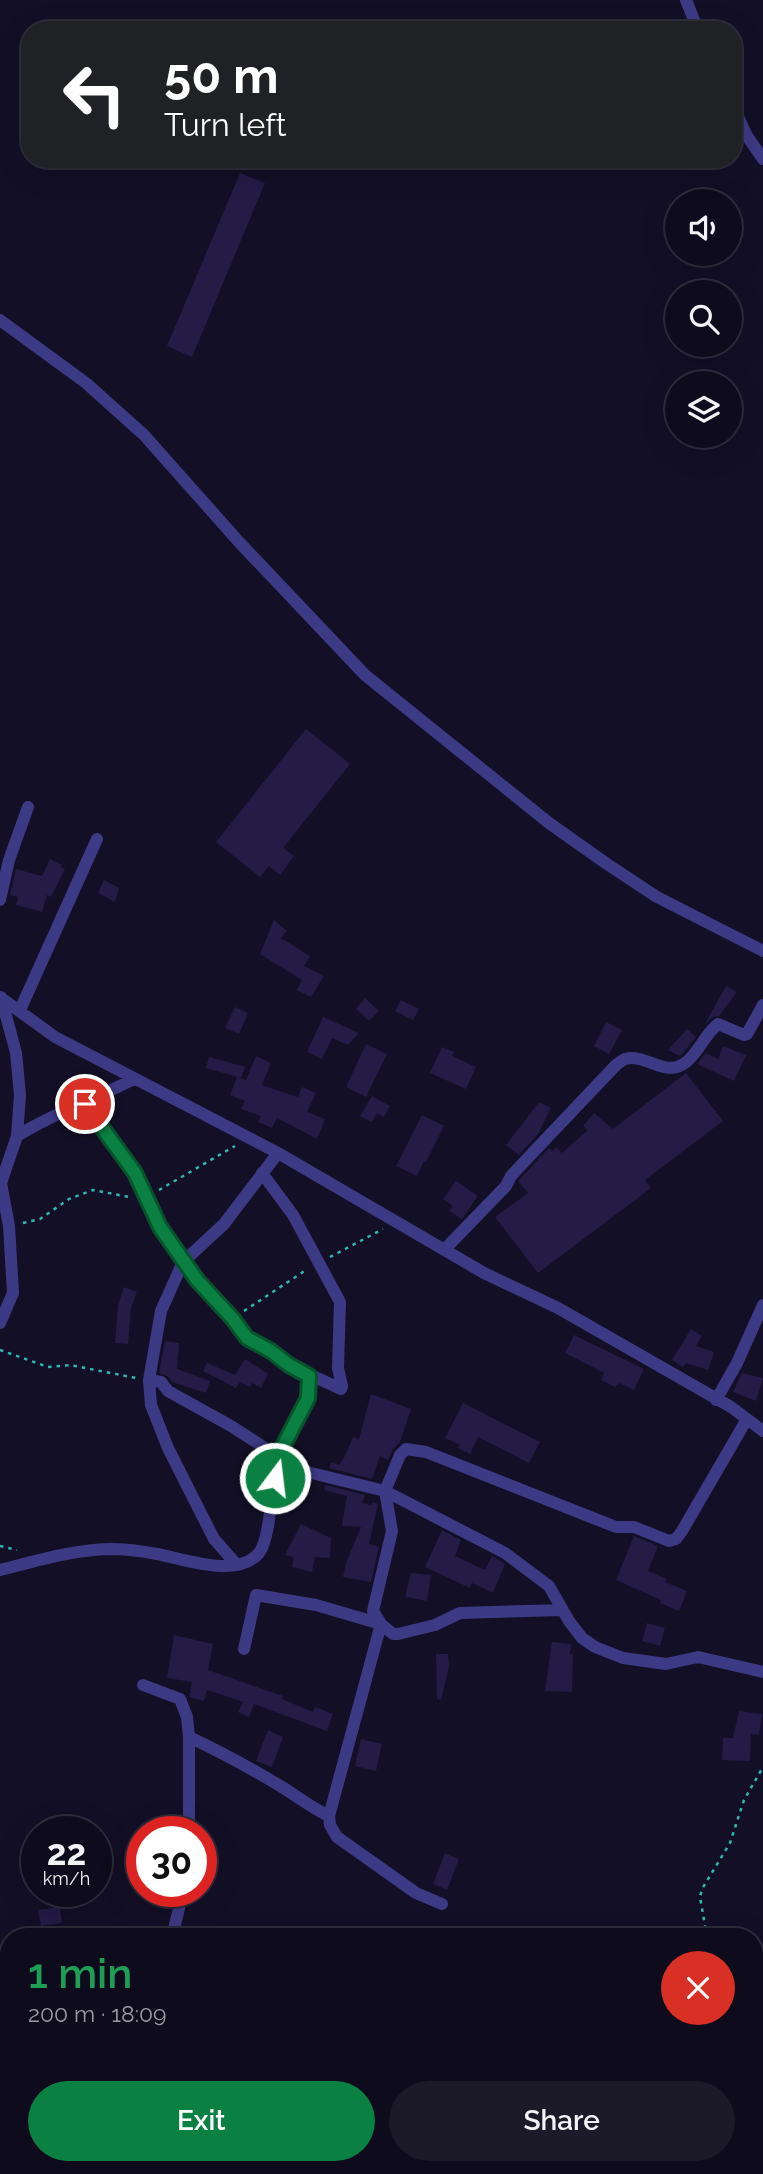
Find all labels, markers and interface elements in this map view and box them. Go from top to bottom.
text: 50 m [164,47,279,104]
icon: left [49,49,140,140]
text: Turn left [164,106,286,143]
map controls [665,189,742,448]
button: sound [665,189,742,266]
button: search [665,280,742,357]
button: layers [665,371,742,448]
pin [55,1074,115,1134]
icon: arrive [66,1085,104,1123]
position arrow [238,1441,312,1515]
speed limit sign: 30 [126,1816,217,1907]
text: 22 [47,1832,86,1873]
text: km/h [43,1868,90,1889]
text: 1 min [28,1949,132,1998]
button: close [661,1951,735,2025]
text: 200 m · 18:09 [28,2000,167,2027]
button: Exit [28,2081,375,2161]
button: Share [389,2081,735,2161]

